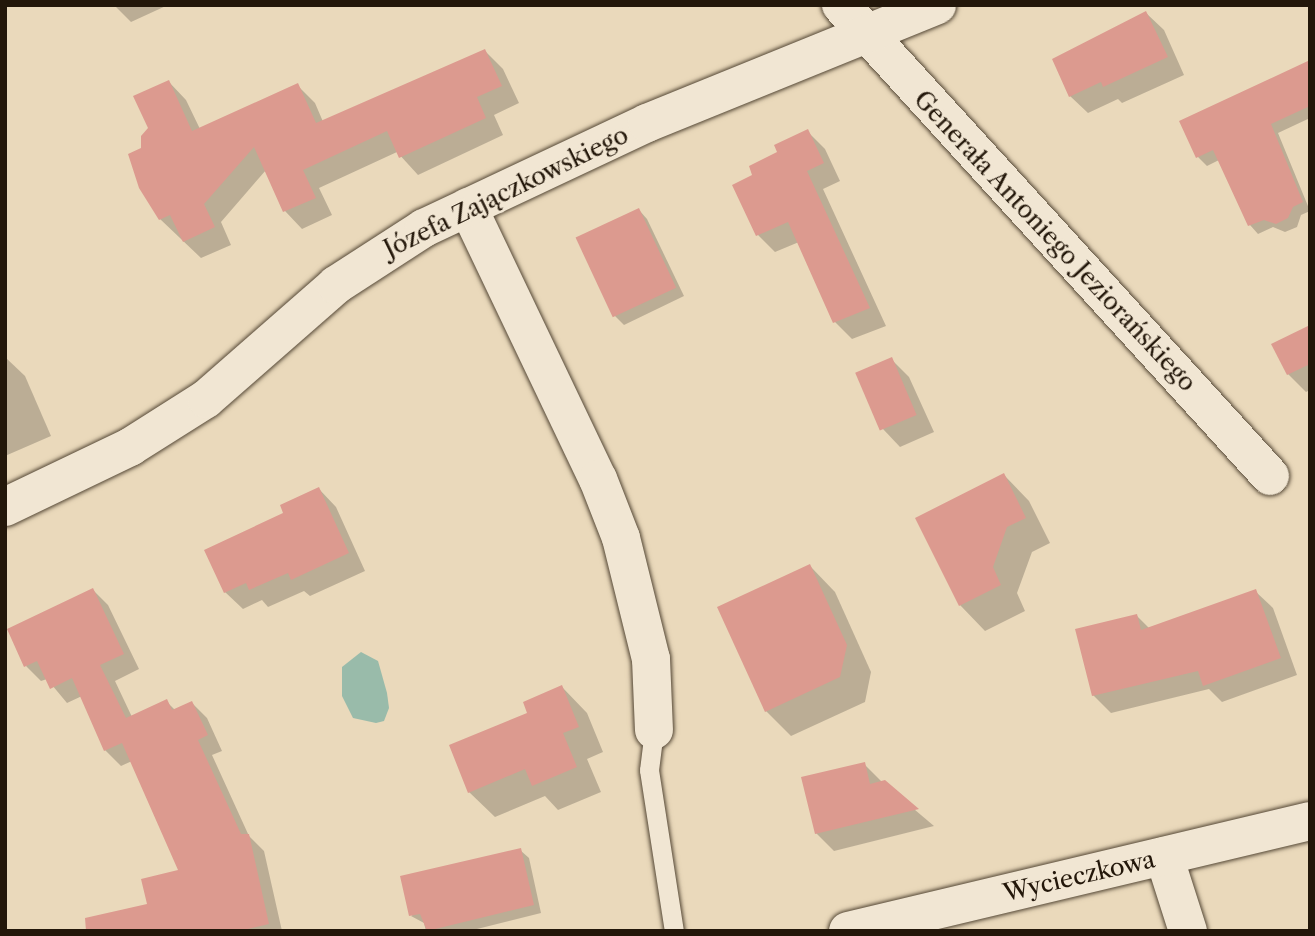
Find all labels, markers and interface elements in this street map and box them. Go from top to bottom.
street label: Generała Antoniego Jeziorańskiego [908,84,1202,398]
street label: Józefa Zajączkowskiego [379,120,633,264]
street label: Wycieczkowa [1000,845,1158,907]

